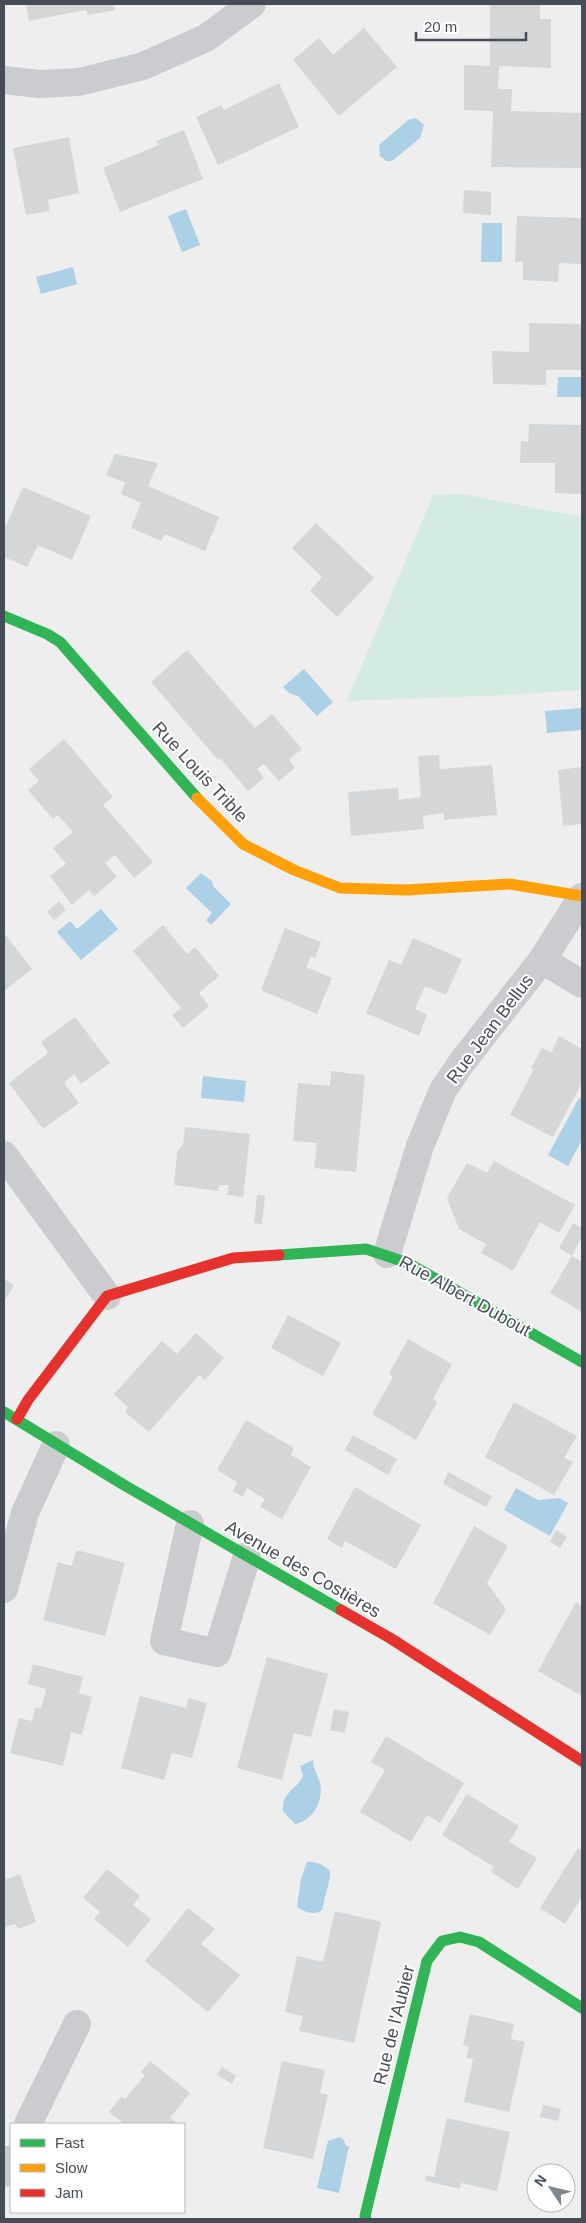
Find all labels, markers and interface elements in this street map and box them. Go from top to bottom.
scale bar [416,10,526,42]
text: 20 m [424,18,457,35]
street label: Rue Louis Trible [148,718,252,826]
street label: Rue Jean Bellus [443,971,537,1087]
street label: Rue Albert Dubout [396,1252,534,1340]
street label: Avenue des Costières [222,1516,384,1622]
street label: Rue de l'Aubier [369,1963,419,2087]
legend [10,2123,185,2213]
text: Fast [55,2134,85,2151]
text: Slow [55,2159,88,2176]
north arrow [526,2163,576,2213]
text: N [531,2172,550,2189]
text: Jam [55,2184,83,2201]

